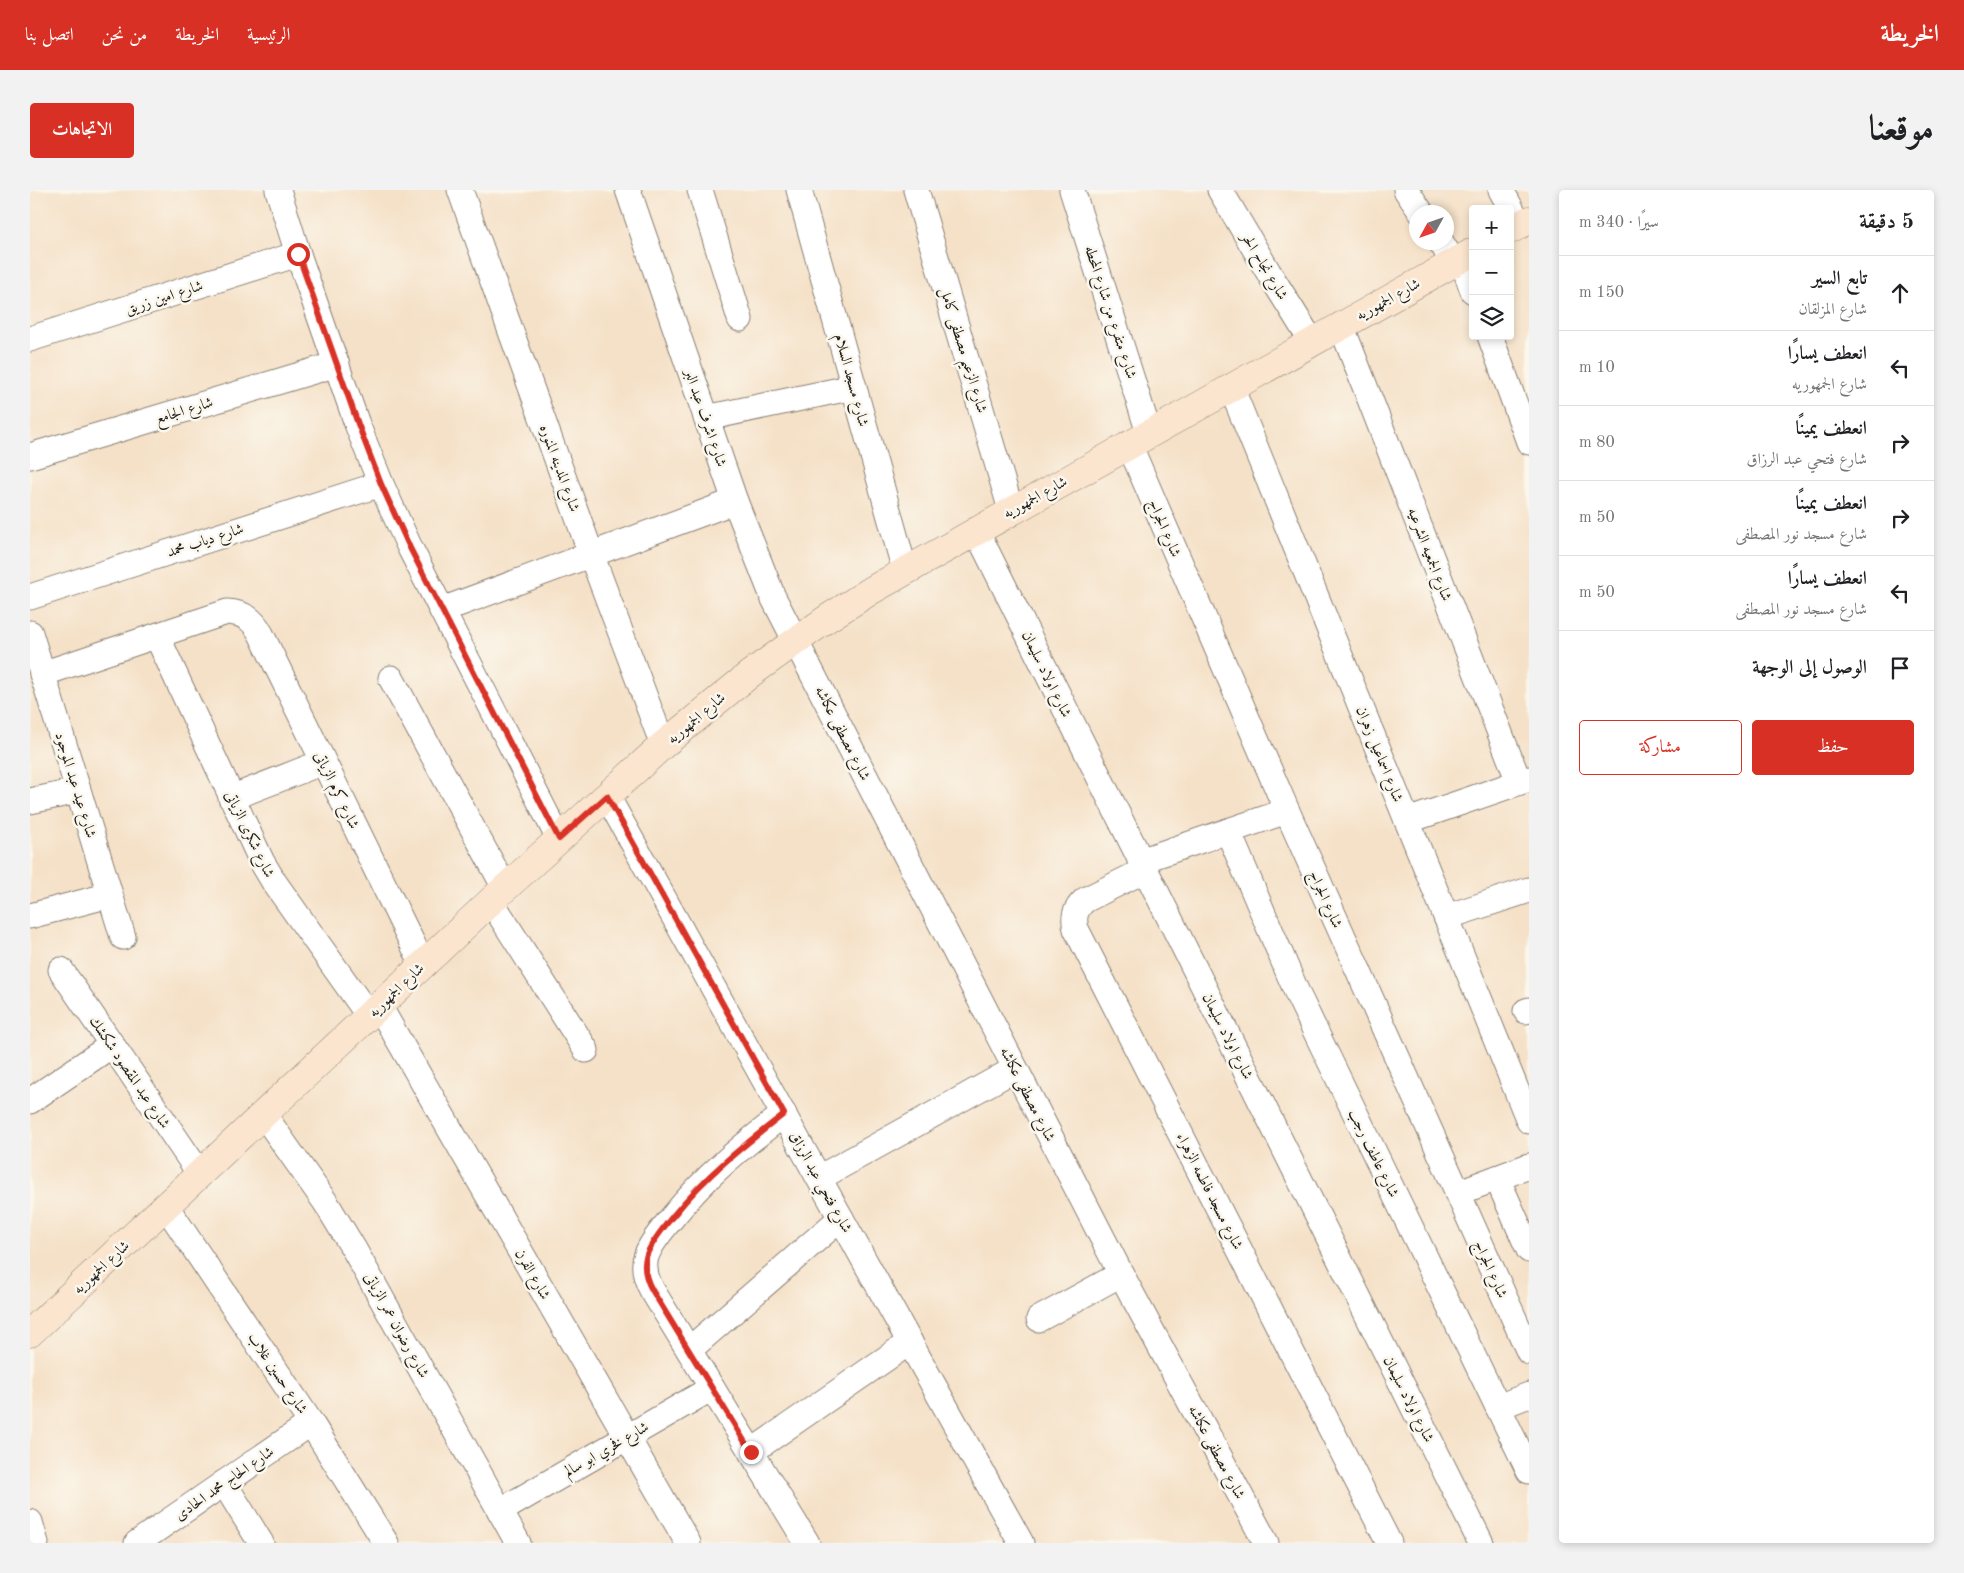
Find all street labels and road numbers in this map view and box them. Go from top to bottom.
street label: شارع نجاح الحر [1233,229,1290,305]
street label: شارع متفرع من شارع المحطه [1077,244,1139,382]
street label: شارع الجمهوريه [1354,277,1425,327]
street label: شارع امين زريق [124,279,206,322]
street label: شارع الزعيم مصطفى كامل [931,285,990,417]
street label: شارع مسجد السلام [827,332,870,429]
street label: شارع اشرف عبد البر [676,366,728,470]
street label: شارع الجامع [154,396,217,432]
street label: شارع المدينه المنوره [532,423,581,516]
street label: شارع الجمهوريه [1001,475,1072,525]
street label: شارع الجراج [1141,497,1182,561]
street label: شارع الجمعيه الشرعيه [1400,506,1453,605]
street label: شارع دياب محمد [165,522,247,565]
street label: شارع اولاد سليمان [1015,629,1073,722]
street label: شارع مصطفى عكاشه [808,683,874,785]
street label: شارع الجمهوريه [665,691,731,751]
street label: شارع اسماعيل زهران [1349,705,1405,806]
street label: شارع عيد عبد الموجود [48,731,98,841]
street label: شارع كرم الزياتى [307,749,363,833]
street label: شارع شكرى الزياتى [218,789,277,882]
street label: شارع الجراج [1302,869,1344,932]
street label: شارع الجمهوريه [366,961,430,1024]
street label: شارع اولاد سليمان [1195,991,1255,1084]
street label: شارع عبد المقصود شكشك [82,1013,173,1134]
street label: شارع مصطفى عكاشه [993,1044,1059,1146]
street label: شارع عاطف رجب [1341,1107,1401,1202]
street label: شارع فتحي عبد الرزاق [781,1129,855,1238]
street label: شارع مسجد فاطمه الزهراء [1169,1130,1245,1254]
street label: شارع الجمهوريه [71,1239,136,1301]
street label: شارع الجراج [1467,1239,1509,1302]
street label: شارع الفرن [508,1247,552,1305]
street label: شارع رضوان عمر الزياتى [357,1270,432,1383]
street label: شارع حسين غلاب [241,1331,309,1419]
street label: شارع اولاد سليمان [1376,1354,1436,1447]
street label: شارع مصطفى عكاشه [1181,1402,1248,1504]
street label: شارع فخري ابو سالم [561,1418,654,1484]
street label: شارع الحاج محمد الحادى [173,1445,279,1527]

